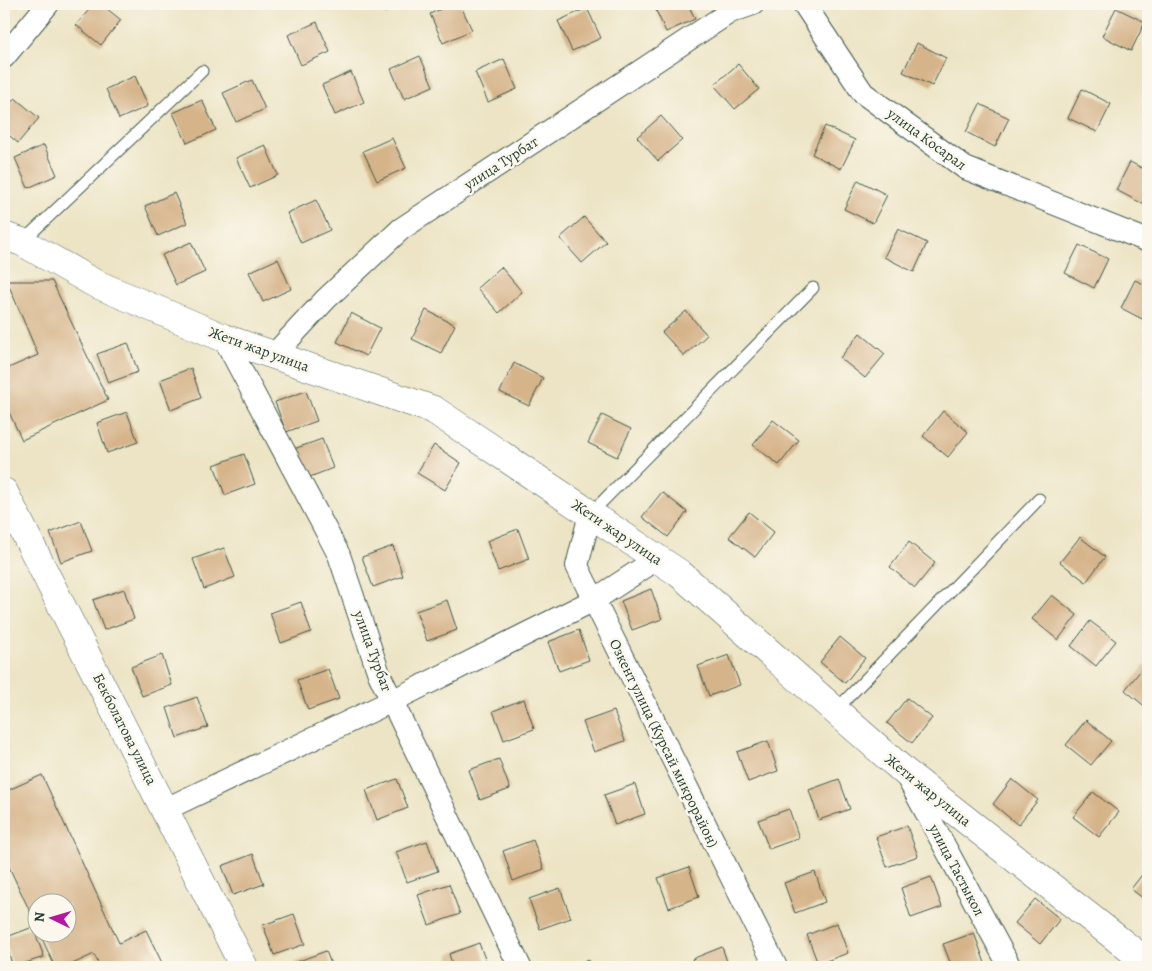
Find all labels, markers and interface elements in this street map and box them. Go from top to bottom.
street label: улица Косарал [882,103,971,175]
street label: улица Турбат [459,131,542,195]
street label: Жети жар улица [206,322,312,376]
street label: Жети жар улица [568,494,666,570]
street label: улица Турбат [349,607,397,695]
street label: Озкент улица (Курсай микрорайон) [605,635,723,851]
street label: Бекболатова улица [88,670,162,788]
street label: Жети жар улица [881,749,975,831]
street label: улица Тастыкол [924,820,990,919]
north arrow [28,894,78,944]
text: N [30,911,49,923]

